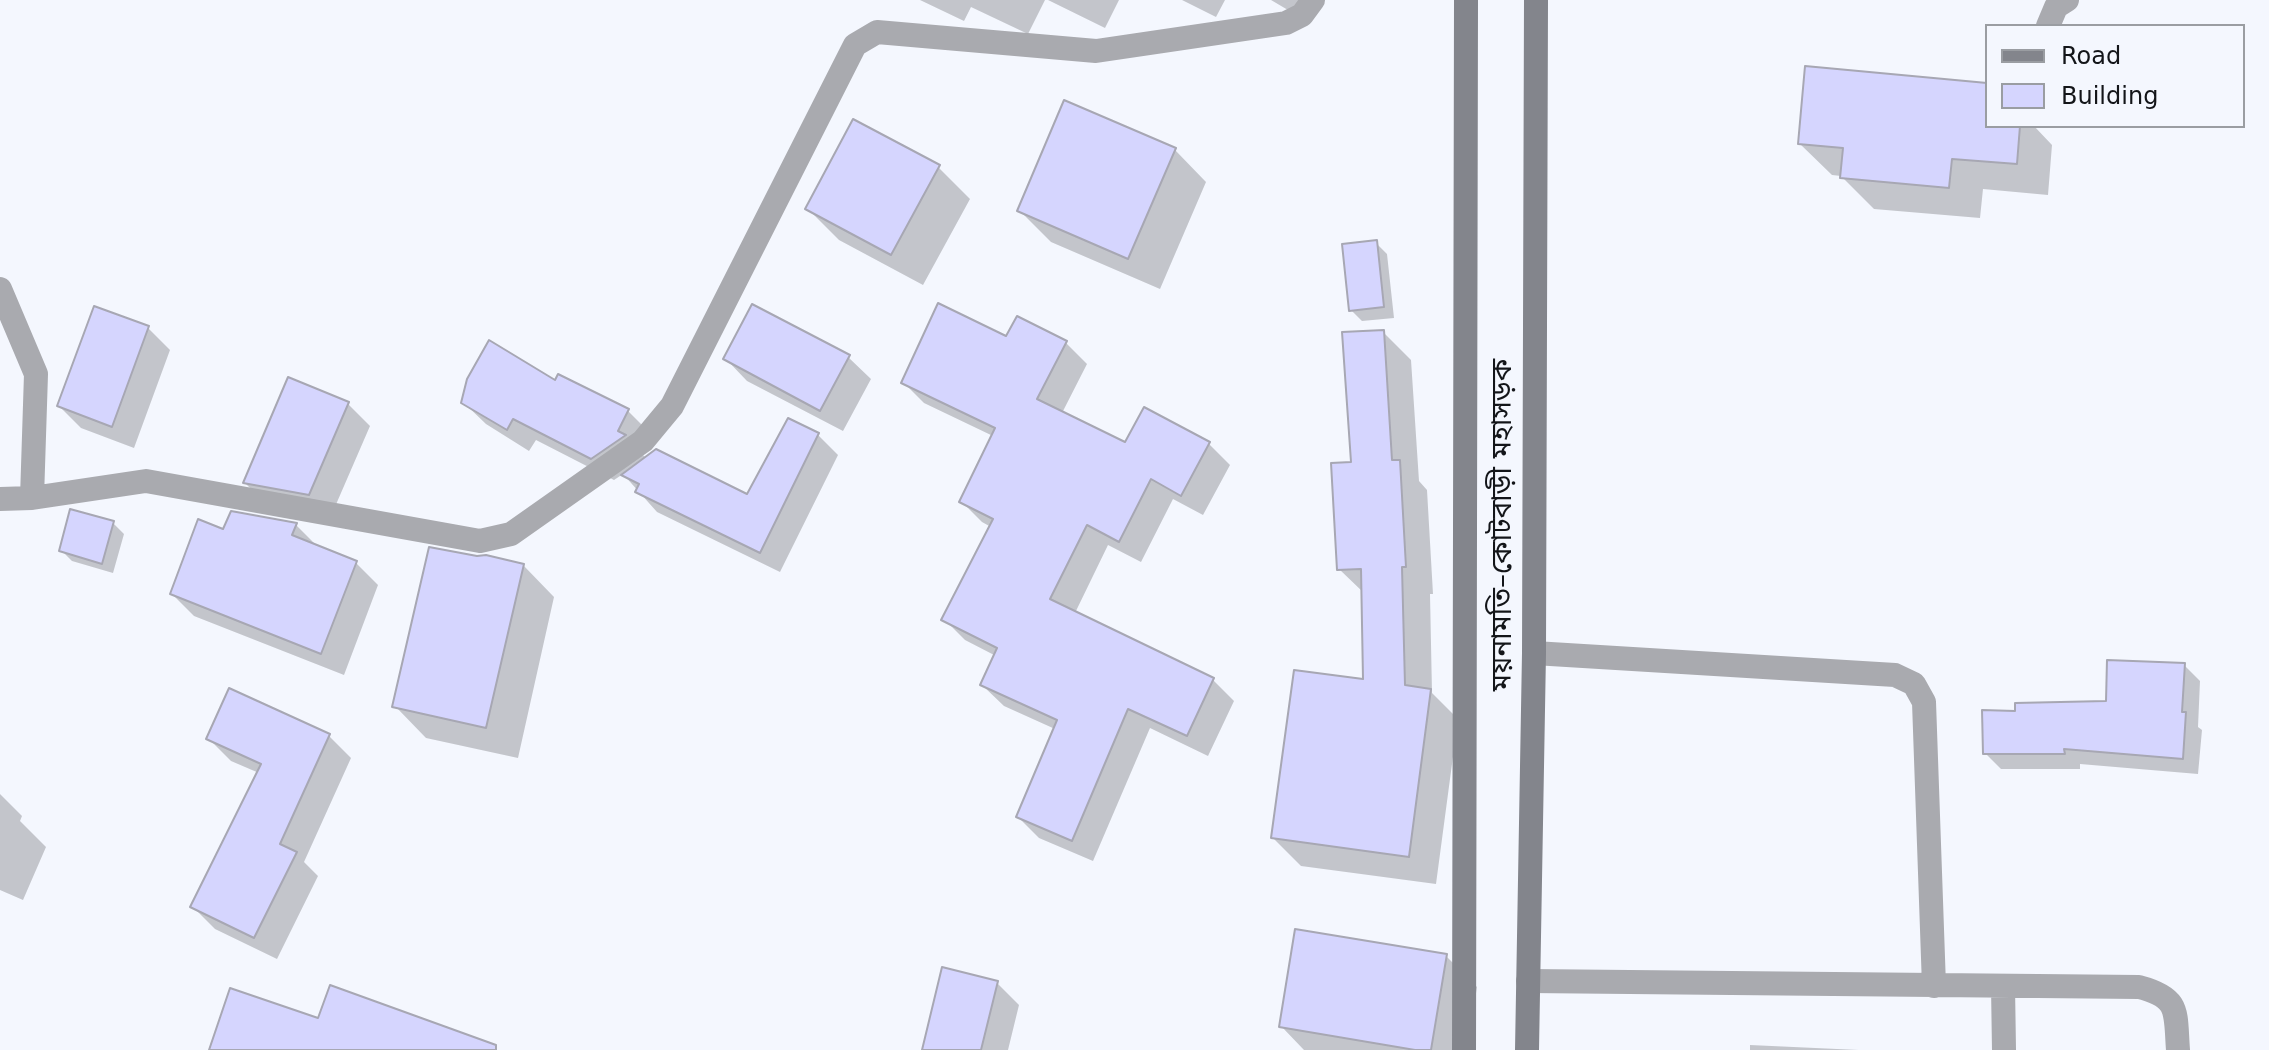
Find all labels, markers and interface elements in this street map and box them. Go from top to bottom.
legend [1985,24,2245,128]
text: Road [2061,42,2121,70]
text: Building [2061,82,2158,110]
street label: ময়নামতি–কোটবাড়ী মহাসড়ক [1487,359,1521,691]

